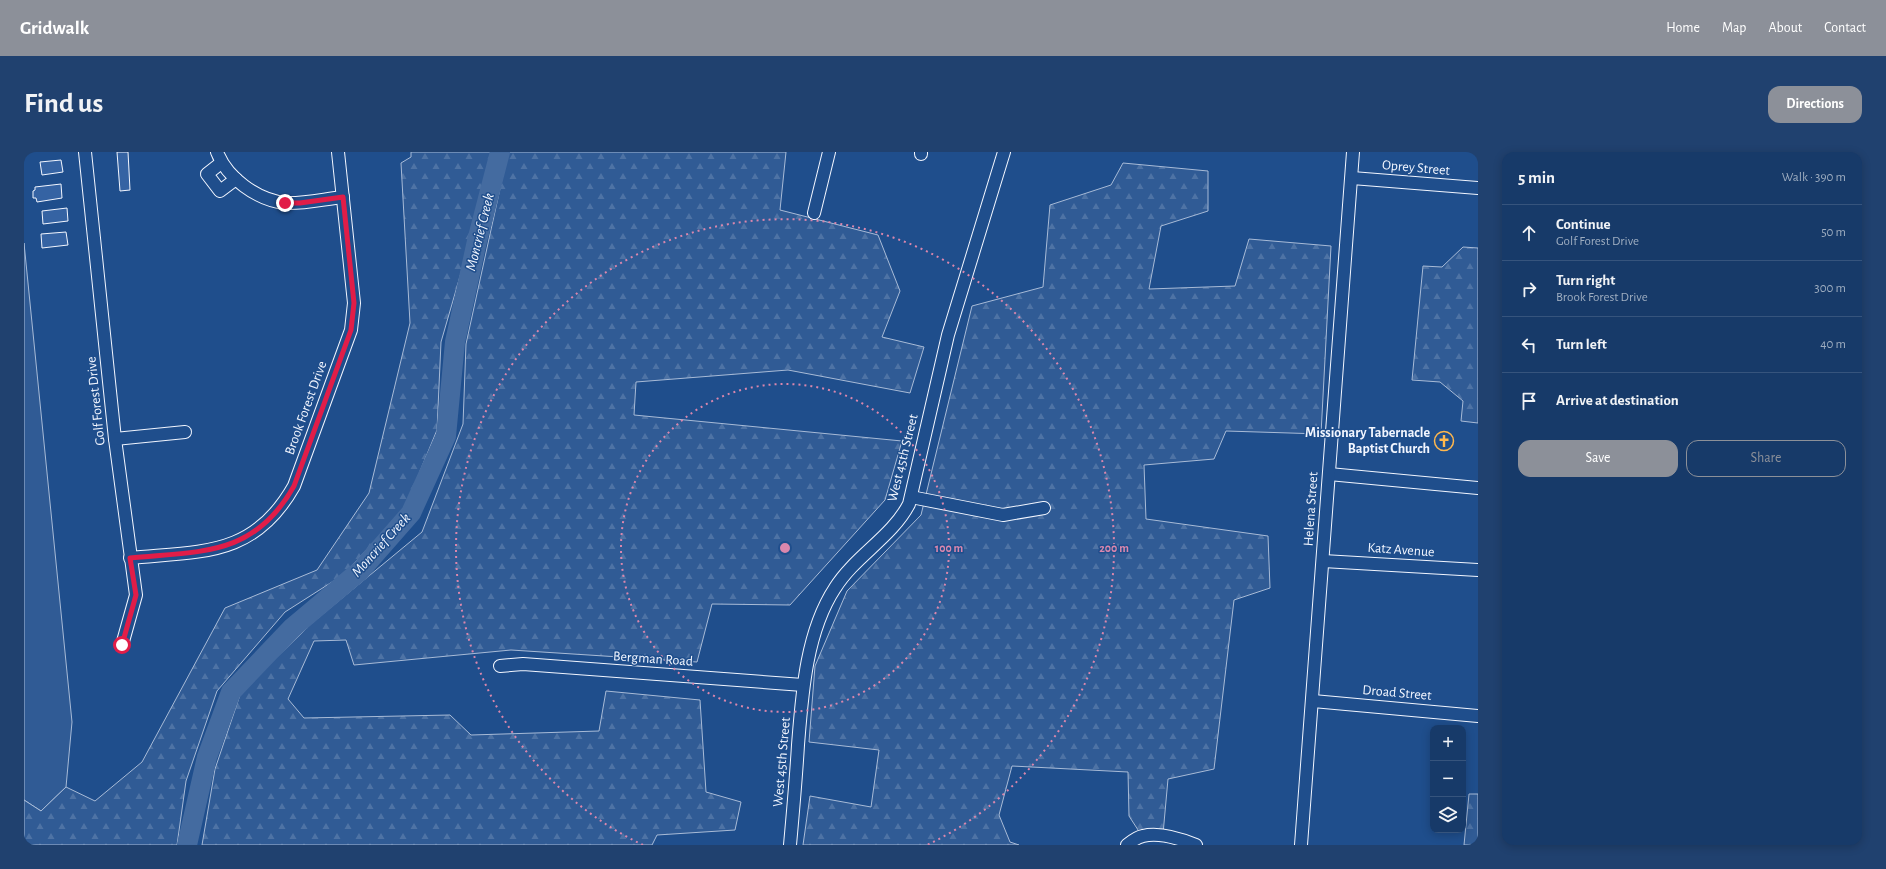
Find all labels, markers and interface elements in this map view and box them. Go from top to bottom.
text: Gridwalk [20,19,89,38]
text: Home [1666,21,1700,35]
text: Map [1722,21,1746,35]
text: About [1768,21,1802,35]
text: Contact [1824,21,1866,35]
button: Directions [1768,86,1862,123]
text: Find us [24,90,103,118]
street label: Oprey Street [1381,158,1451,178]
text: 5 min [1518,169,1555,186]
text: Walk · 390 m [1782,171,1846,184]
water label: Moncrief Creek [463,191,497,273]
route end [276,194,294,212]
text: Continue [1556,217,1611,232]
icon: ahead [1518,222,1540,244]
text: 50 m [1821,226,1846,239]
text: Golf Forest Drive [1556,235,1639,248]
text: Turn right [1556,273,1615,288]
icon: right [1518,278,1540,300]
text: 300 m [1814,282,1846,295]
text: Brook Forest Drive [1556,291,1648,304]
icon: left [1518,334,1540,356]
text: Turn left [1556,337,1607,352]
text: 40 m [1820,338,1846,351]
street label: Golf Forest Drive [84,356,108,446]
street label: Brook Forest Drive [283,359,329,457]
icon: arrive [1518,390,1540,412]
text: Arrive at destination [1556,393,1679,408]
street label: West 45th Street [885,412,921,503]
place label: Missionary Tabernacle Baptist Church [1305,426,1430,456]
church icon: Missionary Tabernacle Baptist Church [1433,430,1455,452]
button: Save [1518,440,1678,477]
button: Share [1686,440,1846,477]
street label: Helena Street [1301,471,1321,547]
water label: Moncrief Creek [349,510,413,580]
centre of rings [778,541,792,555]
street label: Katz Avenue [1367,541,1435,559]
text: 100 m [935,542,963,554]
text: 200 m [1099,542,1129,554]
route start [113,636,131,654]
street label: Bergman Road [613,649,693,669]
street label: Droad Street [1362,683,1433,703]
street label: West 45th Street [771,716,793,807]
map controls [1430,725,1466,833]
button: + [1430,725,1466,761]
button: − [1430,761,1466,797]
button: layers [1430,797,1466,833]

